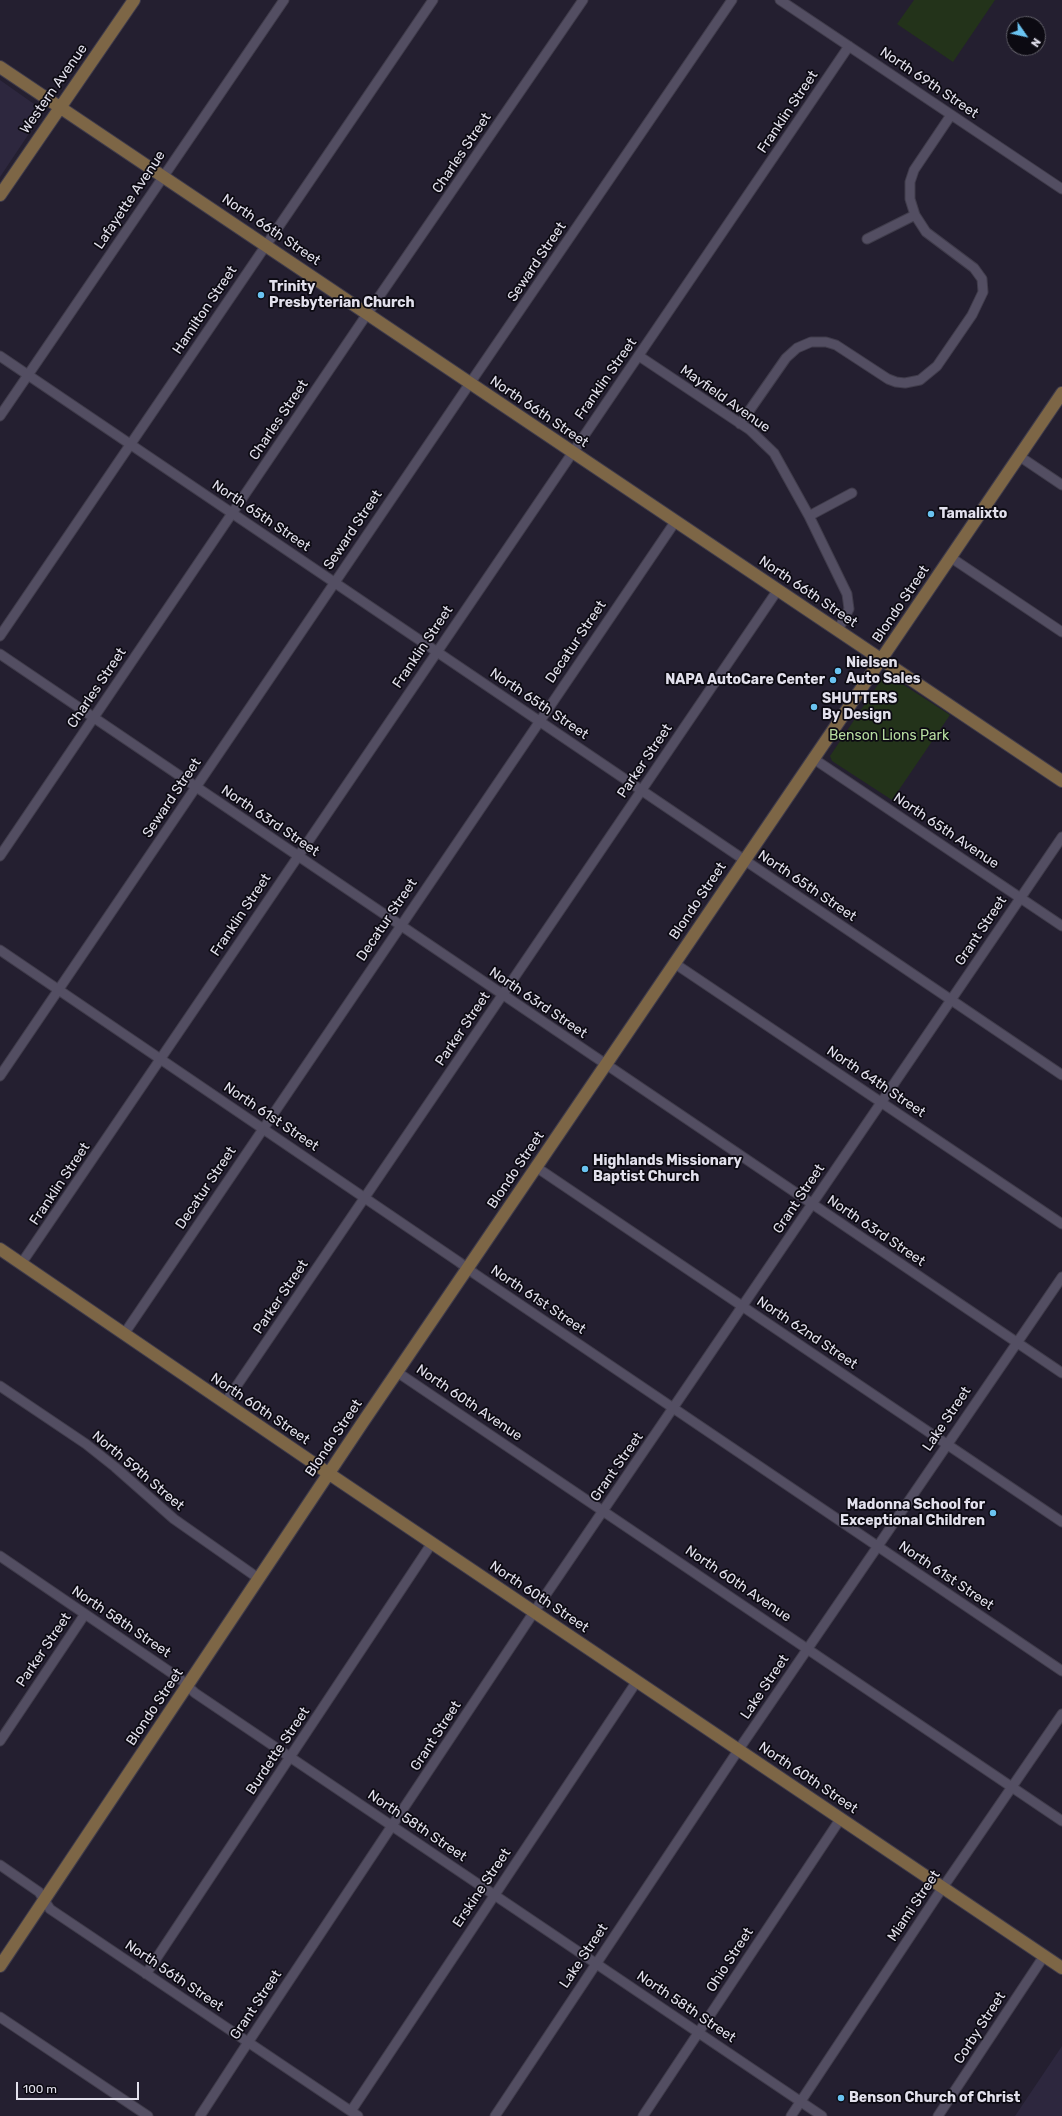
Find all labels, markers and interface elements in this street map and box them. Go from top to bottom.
north arrow [1006,16,1046,56]
text: N [1028,36,1043,49]
street label: Western Avenue [17,41,91,137]
street label: North 69th Street [877,44,981,122]
street label: Franklin Street [754,68,822,156]
street label: Charles Street [429,110,495,196]
street label: Lafayette Avenue [91,148,169,252]
street label: North 66th Street [219,191,323,269]
street label: Seward Street [504,219,570,305]
street label: Hamilton Street [169,263,241,357]
place label: Trinity Presbyterian Church [269,279,415,312]
marker: Trinity Presbyterian Church [256,290,266,300]
street label: Franklin Street [572,335,640,423]
street label: Mayfield Avenue [677,362,773,436]
street label: North 66th Street [487,373,591,451]
street label: Charles Street [246,377,312,463]
street label: North 65th Street [209,477,313,555]
street label: Seward Street [320,487,386,573]
place label: Tamalixto [939,506,1007,522]
marker: Tamalixto [926,509,936,519]
street label: North 66th Street [756,553,860,631]
street label: Blondo Street [869,562,933,646]
street label: Decatur Street [542,598,610,686]
street label: Franklin Street [389,603,457,691]
street label: Charles Street [64,645,130,731]
place label: Nielsen Auto Sales [846,655,921,688]
street label: North 65th Street [487,665,591,743]
marker: Nielsen Auto Sales [833,666,843,676]
place label: NAPA AutoCare Center [665,672,825,688]
marker: NAPA AutoCare Center [828,675,838,685]
place label: SHUTTERS By Design [822,691,897,724]
marker: SHUTTERS By Design [809,702,819,712]
street label: Parker Street [614,721,676,801]
park label: Benson Lions Park [829,728,949,744]
street label: Seward Street [139,755,205,841]
street label: North 63rd Street [218,782,322,860]
street label: North 65th Avenue [890,789,1002,873]
street label: North 65th Street [755,847,859,925]
street label: Blondo Street [666,859,730,943]
street label: Franklin Street [207,871,275,959]
street label: Decatur Street [353,876,421,964]
street label: Grant Street [952,893,1010,969]
street label: North 63rd Street [486,964,590,1042]
street label: Parker Street [432,989,494,1069]
street label: North 64th Street [823,1043,929,1121]
street label: North 61st Street [220,1079,322,1155]
street label: Blondo Street [484,1128,548,1212]
street label: Franklin Street [26,1140,94,1228]
street label: Decatur Street [172,1144,240,1232]
place label: Highlands Missionary Baptist Church [593,1153,742,1186]
street label: Grant Street [770,1161,828,1237]
marker: Highlands Missionary Baptist Church [580,1164,590,1174]
street label: North 63rd Street [824,1192,928,1270]
street label: Parker Street [250,1257,312,1337]
street label: North 61st Street [487,1262,589,1338]
street label: North 62nd Street [753,1293,861,1373]
street label: North 60th Avenue [413,1361,525,1445]
street label: North 60th Street [207,1370,313,1448]
street label: Lake Street [919,1384,975,1454]
street label: Blondo Street [302,1396,366,1480]
street label: North 59th Street [89,1428,187,1514]
street label: Grant Street [587,1429,647,1505]
place label: Madonna School for Exceptional Children [840,1497,985,1530]
marker: Madonna School for Exceptional Children [988,1508,998,1518]
street label: North 61st Street [895,1538,997,1614]
street label: North 60th Avenue [682,1542,794,1626]
street label: North 60th Street [486,1558,592,1636]
street label: North 58th Street [68,1583,174,1661]
street label: Parker Street [13,1610,75,1690]
street label: Lake Street [737,1652,793,1722]
street label: Blondo Street [123,1665,187,1749]
street label: Grant Street [407,1698,465,1774]
street label: Burdette Street [243,1704,313,1798]
street label: North 60th Street [755,1739,861,1817]
street label: North 58th Street [364,1787,470,1865]
street label: Erskine Street [449,1845,515,1931]
street label: Miami Street [884,1867,944,1945]
street label: Lake Street [556,1921,612,1991]
street label: Ohio Street [703,1925,757,1995]
street label: North 56th Street [122,1937,226,2015]
street label: Grant Street [227,1967,285,2043]
street label: North 58th Street [633,1968,739,2046]
street label: Corby Street [951,1989,1009,2067]
scale bar [18,2074,141,2100]
text: 100 m [23,2082,57,2096]
place label: Benson Church of Christ [849,2090,1020,2106]
marker: Benson Church of Christ [836,2093,846,2103]

